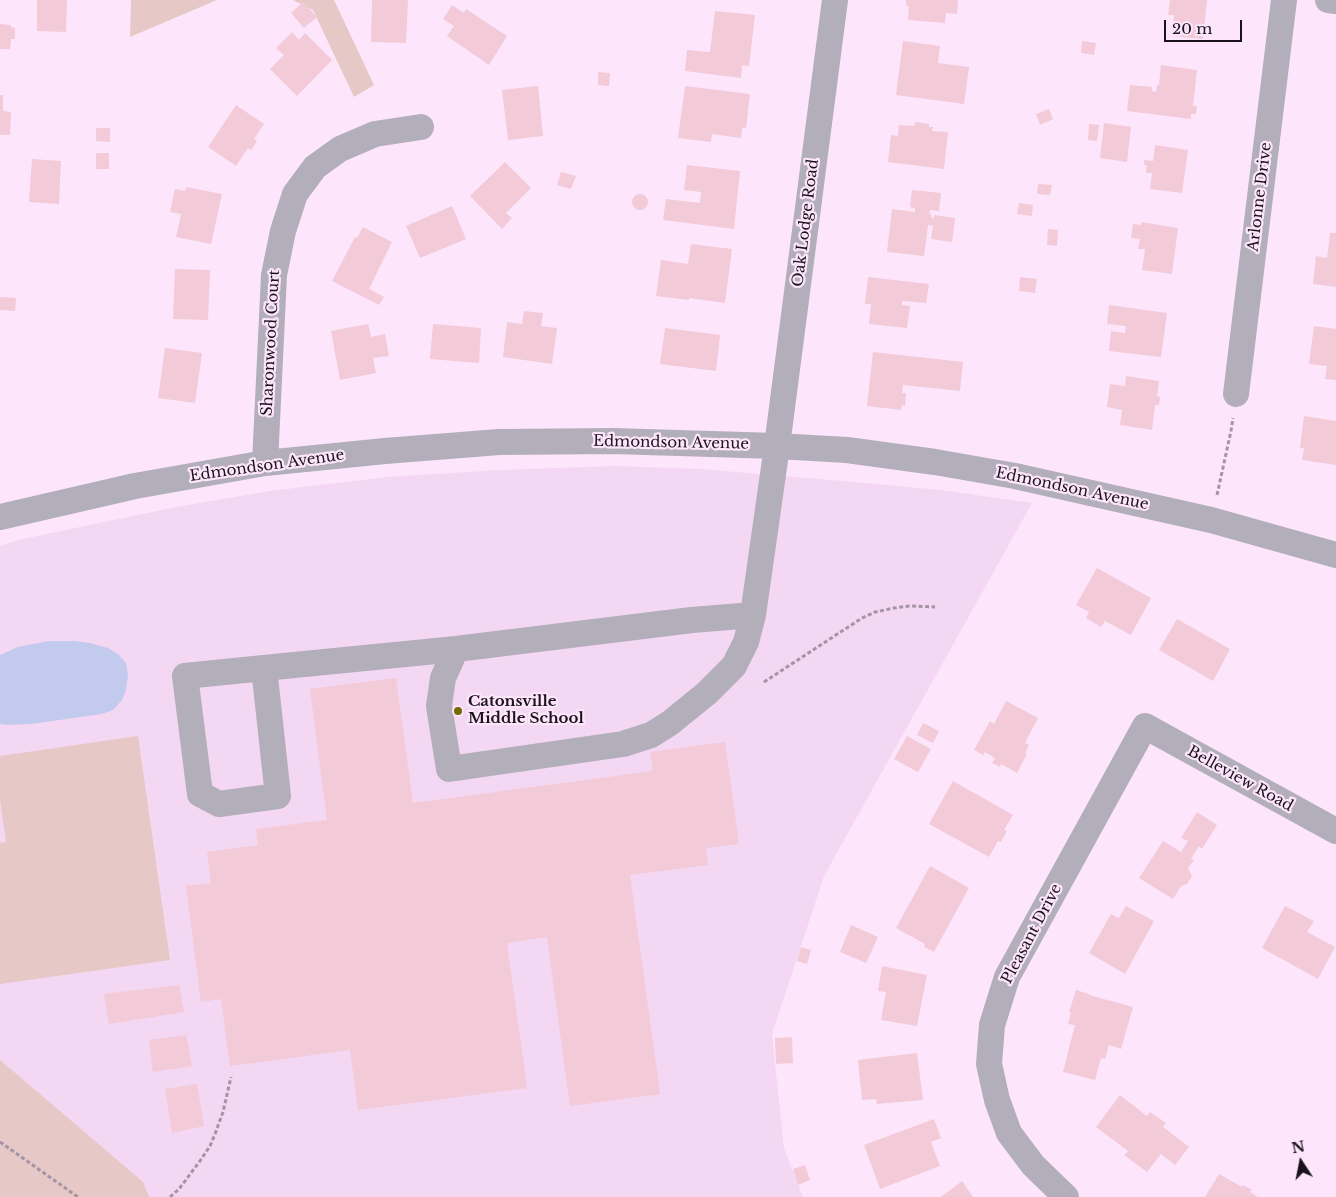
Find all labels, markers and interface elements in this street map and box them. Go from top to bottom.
scale bar [1166,10,1244,42]
text: 20 m [1172,19,1212,38]
street label: Arlonne Drive [1244,141,1276,253]
street label: Oak Lodge Road [789,158,823,288]
street label: Sharonwood Court [258,269,284,417]
street label: Edmondson Avenue [593,433,749,453]
street label: Edmondson Avenue [189,446,345,486]
street label: Edmondson Avenue [994,464,1150,514]
place label: Catonsville Middle School [468,693,584,728]
marker: Catonsville Middle School [452,705,464,717]
street label: Belleview Road [1184,743,1296,815]
street label: Pleasant Drive [998,881,1066,987]
north arrow [1276,1137,1326,1187]
text: N [1290,1137,1306,1157]

